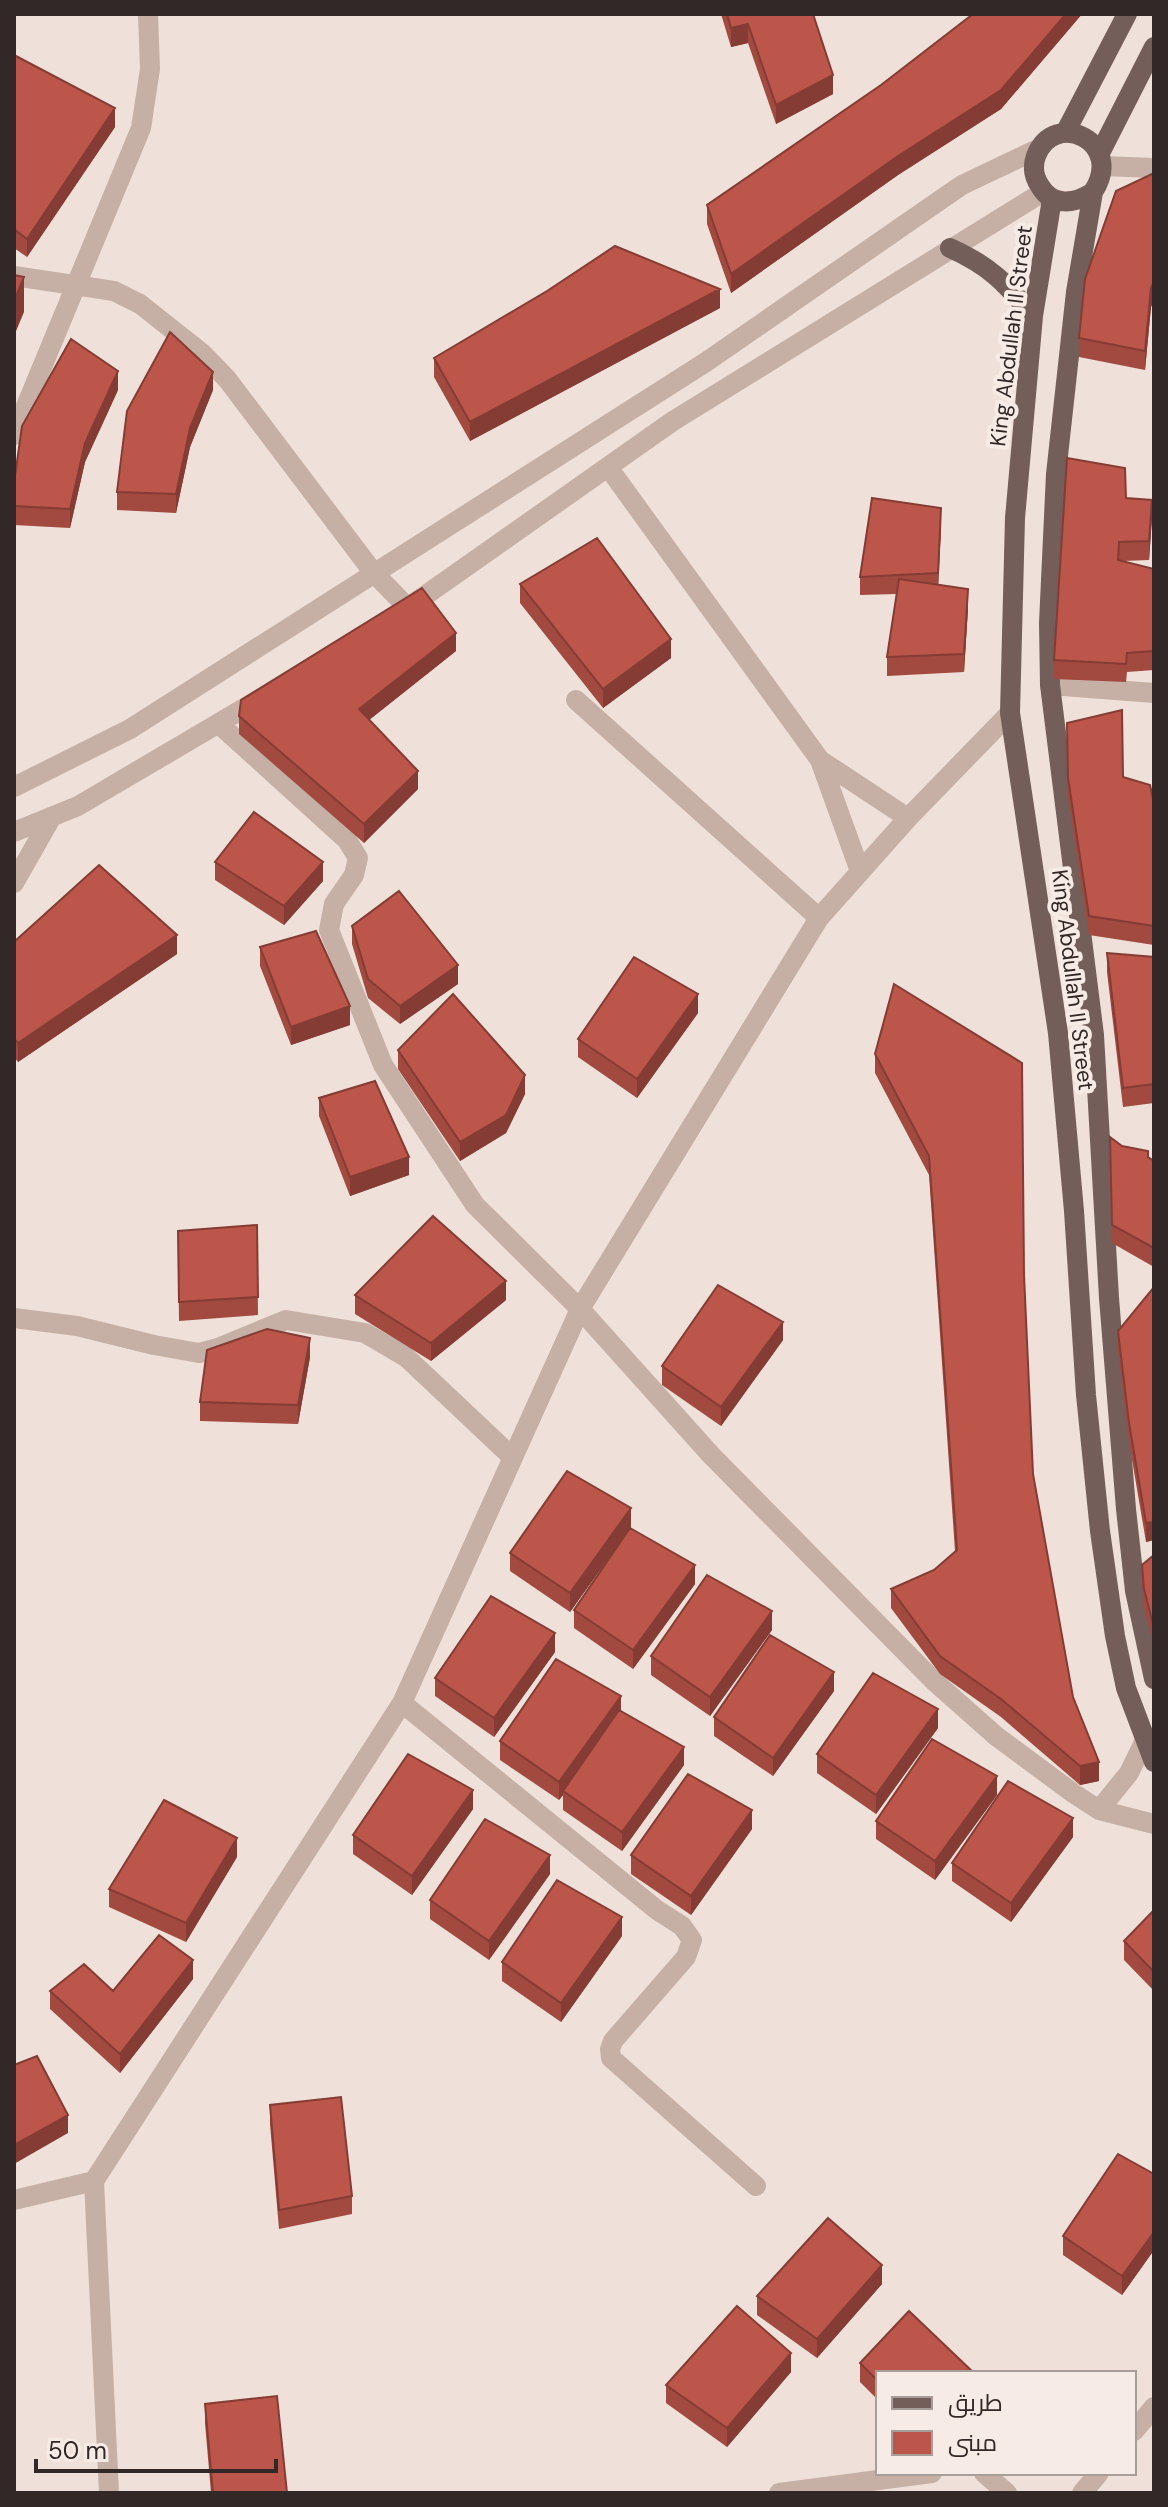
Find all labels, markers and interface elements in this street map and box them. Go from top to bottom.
street label: King Abdullah II Street [983,224,1039,448]
street label: King Abdullah II Street [1045,868,1101,1092]
legend [876,2371,1136,2475]
text: طريق [948,2387,1003,2418]
scale bar [36,2423,276,2473]
text: مبنى [948,2427,997,2458]
text: 50 m [48,2435,107,2466]

